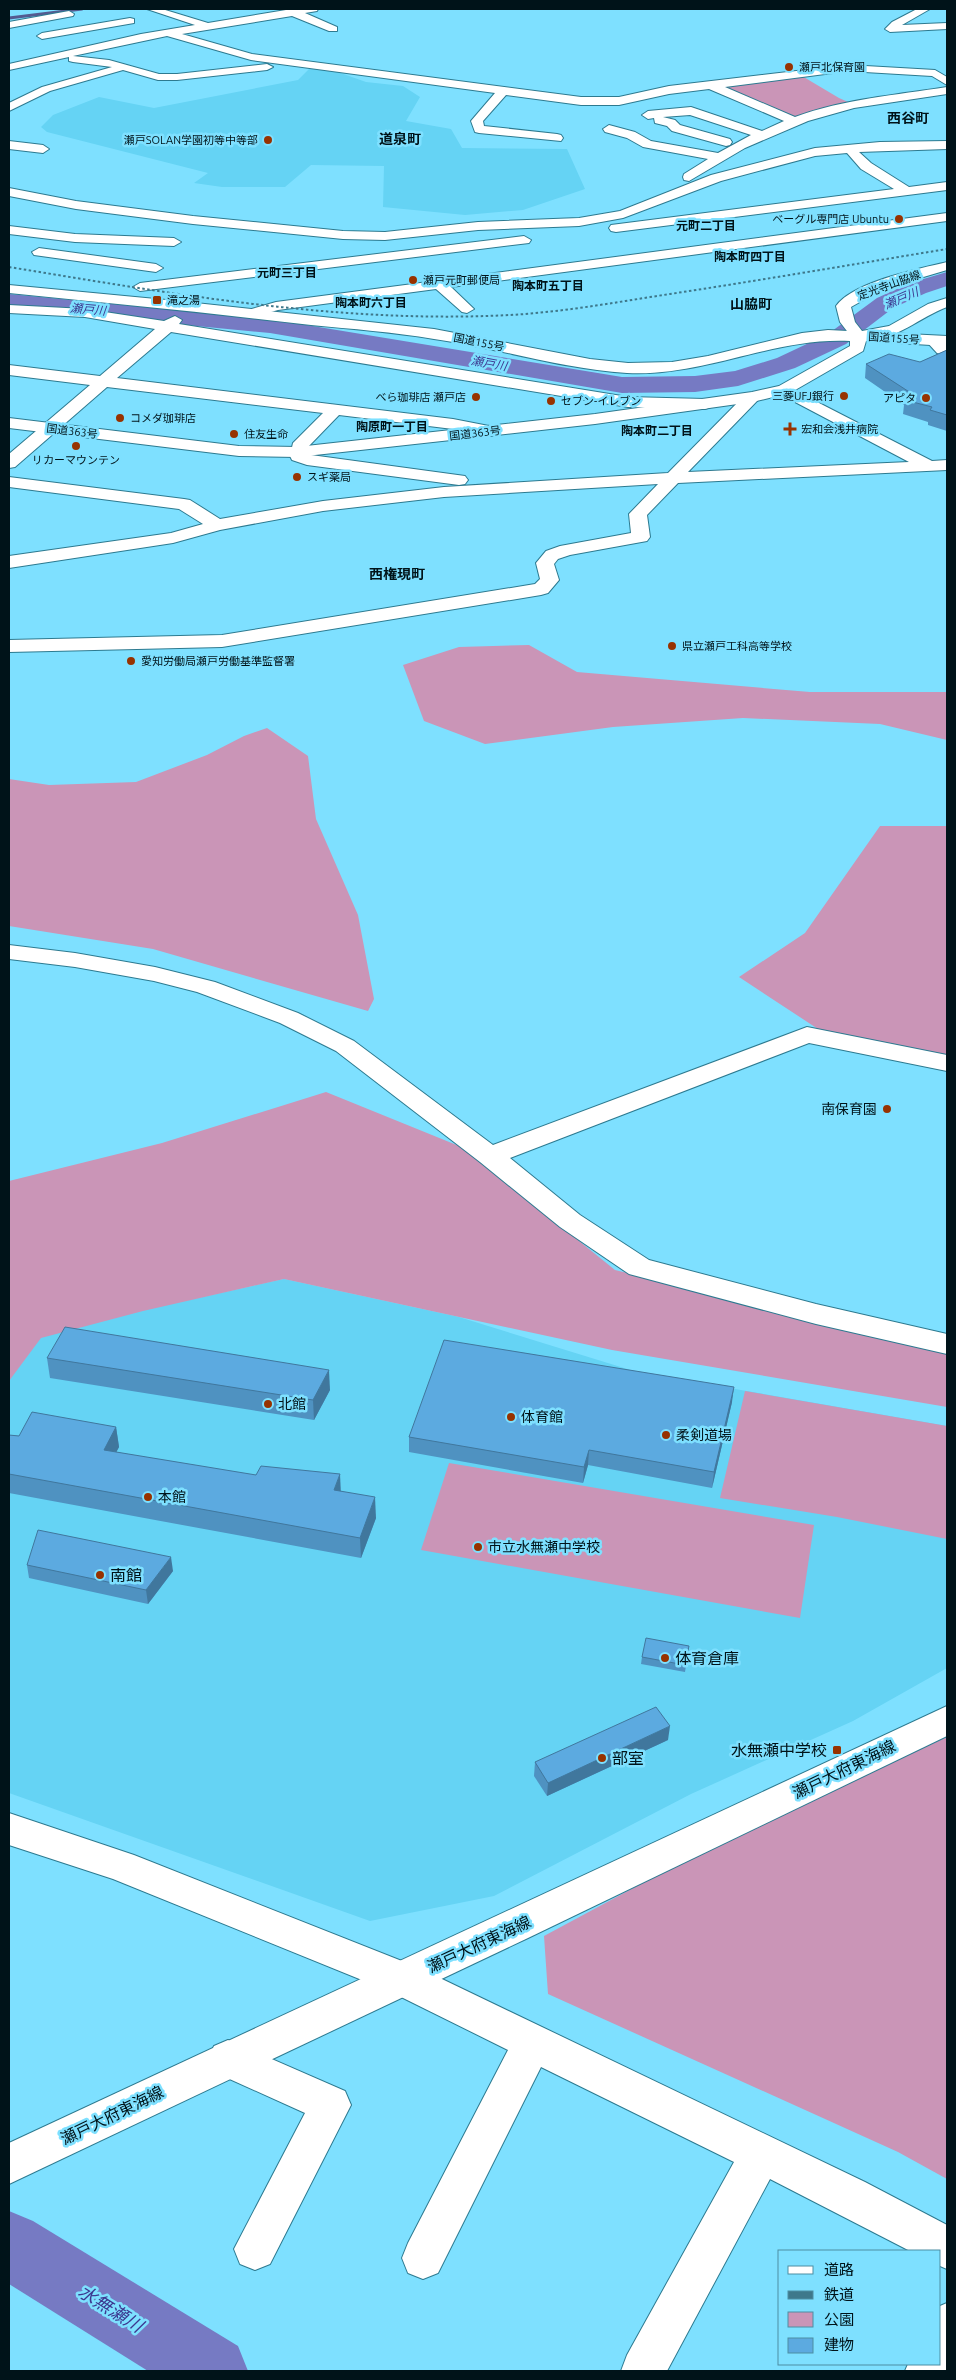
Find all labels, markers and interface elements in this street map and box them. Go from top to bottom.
marker: 瀬戸北保育園 [783,61,795,73]
place label: 瀬戸北保育園 [799,61,865,73]
district label: 西谷町 [887,110,929,126]
district label: 道泉町 [379,131,421,147]
place label: 瀬戸SOLAN学園初等中等部 [124,134,258,146]
marker: 瀬戸SOLAN学園初等中等部 [262,134,274,146]
place label: ベーグル専門店 Ubuntu [772,213,889,225]
marker: ベーグル専門店 Ubuntu [893,213,905,225]
district label: 元町二丁目 [676,219,736,232]
district label: 陶本町四丁目 [714,250,786,263]
district label: 元町三丁目 [257,266,317,279]
street label: 定光寺山脇線 [856,268,922,302]
marker: 瀬戸元町郵便局 [407,274,419,286]
place label: 瀬戸元町郵便局 [423,274,500,286]
district label: 陶本町五丁目 [512,279,584,292]
water label: 瀬戸川 [882,284,922,311]
marker: 滝之湯 [151,294,163,306]
place label: 滝之湯 [167,294,200,306]
district label: 陶本町六丁目 [335,296,407,309]
district label: 山脇町 [730,296,772,312]
water label: 瀬戸川 [69,301,108,317]
street label: 国道155号 [868,330,920,346]
street label: 国道155号 [453,331,505,353]
water label: 瀬戸川 [470,353,510,373]
place label: 三菱UFJ銀行 [772,390,834,402]
marker: 三菱UFJ銀行 [838,390,850,402]
place label: べら珈琲店 瀬戸店 [375,391,466,403]
marker: べら珈琲店 瀬戸店 [470,391,482,403]
place label: アピタ [883,392,916,404]
marker: アピタ [920,392,932,404]
marker: セブン-イレブン [545,395,557,407]
place label: セブン-イレブン [561,395,641,407]
marker: コメダ珈琲店 [114,412,126,424]
place label: コメダ珈琲店 [130,412,196,424]
district label: 陶原町一丁目 [356,420,428,433]
street label: 国道363号 [46,422,98,440]
marker: 宏和会浅井病院 [783,422,797,436]
place label: 宏和会浅井病院 [801,423,878,435]
street label: 国道363号 [449,424,501,442]
district label: 陶本町二丁目 [621,424,693,437]
marker: 住友生命 [228,428,240,440]
place label: 住友生命 [244,428,288,440]
marker: リカーマウンテン [70,440,82,452]
place label: リカーマウンテン [32,454,120,466]
marker: スギ薬局 [291,471,303,483]
place label: スギ薬局 [307,471,351,483]
district label: 西権現町 [369,566,425,582]
marker: 県立瀬戸工科高等学校 [666,640,678,652]
place label: 県立瀬戸工科高等学校 [682,640,792,652]
marker: 愛知労働局瀬戸労働基準監督署 [125,655,137,667]
place label: 愛知労働局瀬戸労働基準監督署 [141,655,295,667]
place label: 南保育園 [821,1101,877,1117]
marker: 南保育園 [881,1103,893,1115]
place label: 北館 [278,1396,306,1412]
marker: 北館 [262,1398,274,1410]
place label: 体育館 [521,1409,563,1425]
marker: 体育館 [505,1411,517,1423]
place label: 柔剣道場 [676,1427,732,1443]
marker: 柔剣道場 [660,1429,672,1441]
place label: 本館 [158,1489,186,1505]
marker: 本館 [142,1491,154,1503]
place label: 市立水無瀬中学校 [488,1539,600,1555]
marker: 市立水無瀬中学校 [472,1541,484,1553]
place label: 南館 [110,1566,142,1584]
marker: 南館 [94,1569,106,1581]
place label: 体育倉庫 [675,1649,739,1667]
marker: 体育倉庫 [659,1652,671,1664]
street label: 瀬戸大府東海線 [790,1736,898,1802]
place label: 水無瀬中学校 [731,1741,827,1759]
marker: 水無瀬中学校 [831,1744,843,1756]
place label: 部室 [612,1749,644,1767]
marker: 部室 [596,1752,608,1764]
street label: 瀬戸大府東海線 [424,1912,534,1976]
street label: 瀬戸大府東海線 [58,2082,166,2148]
legend [778,2250,941,2365]
text: 道路 [824,2261,854,2278]
water label: 水無瀬川 [75,2280,149,2337]
text: 鉄道 [824,2286,854,2303]
text: 公園 [824,2311,854,2328]
text: 建物 [824,2336,854,2353]

